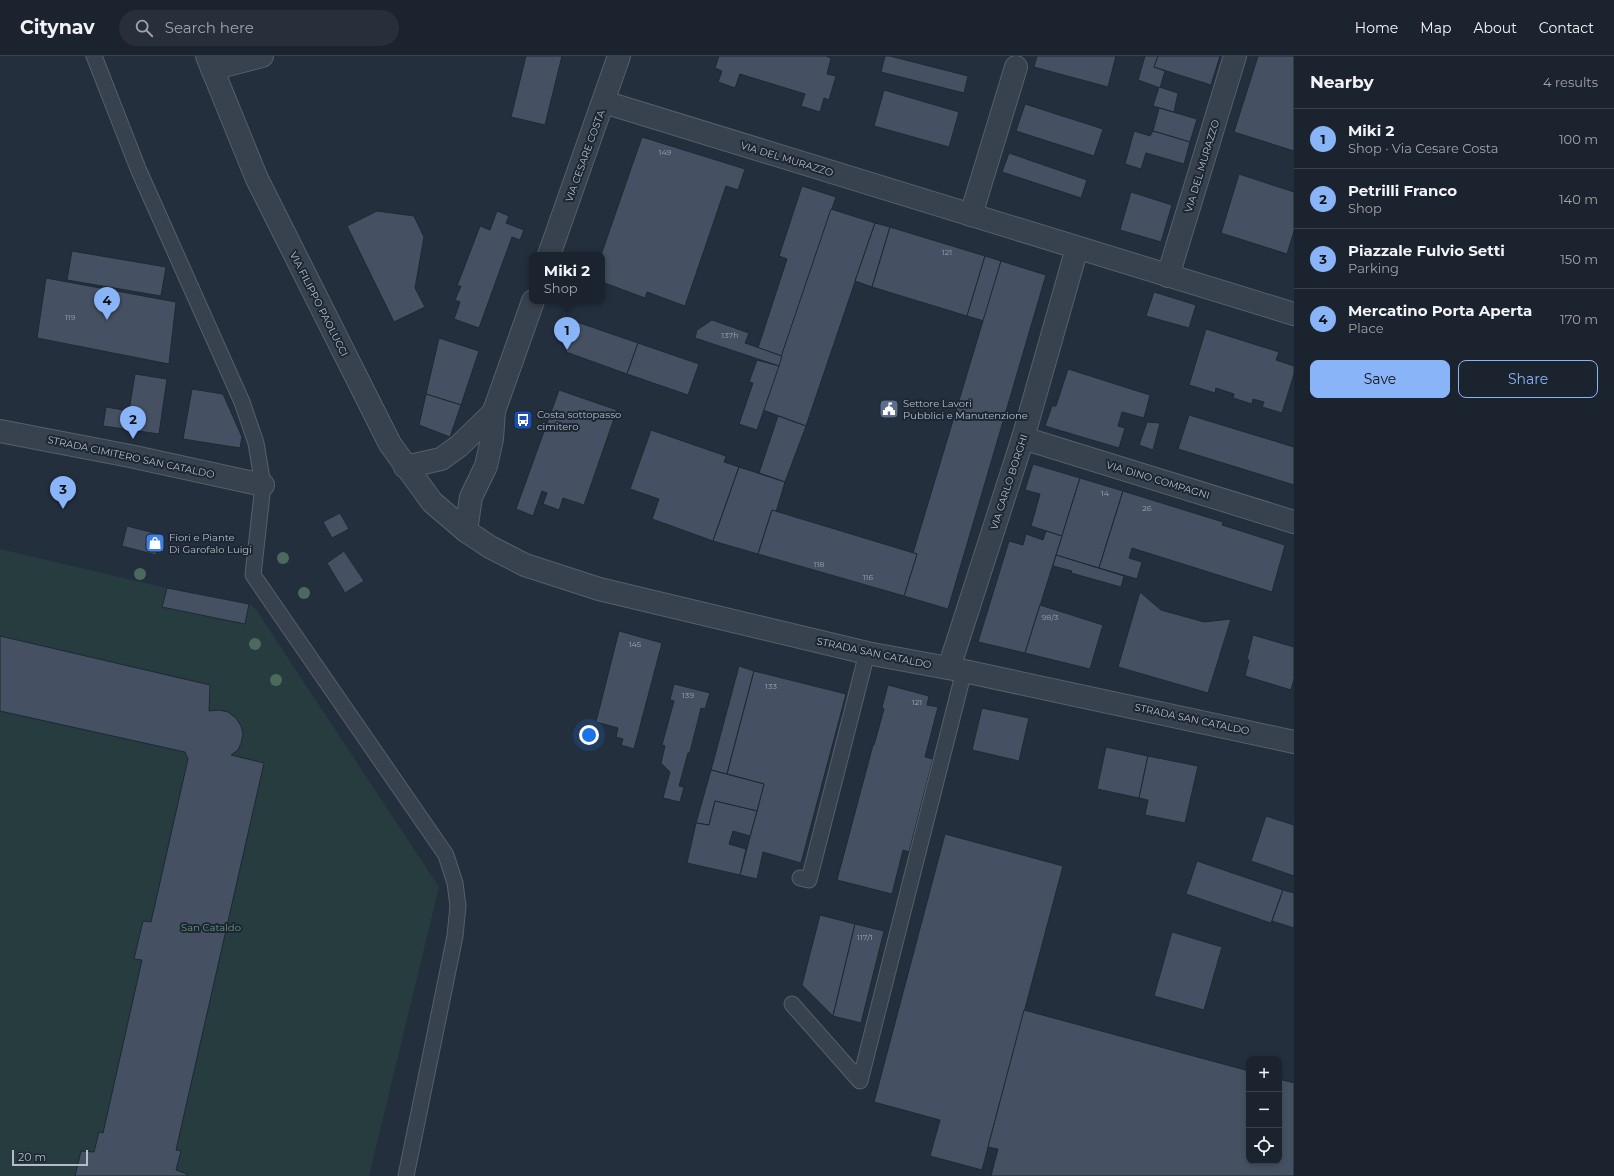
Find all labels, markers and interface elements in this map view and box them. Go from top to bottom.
search box [119,10,399,46]
text: Citynav [20,16,95,39]
icon: search [133,17,155,39]
text: Search here [165,18,254,37]
text: Home [1355,19,1398,37]
text: Map [1420,19,1451,37]
text: About [1473,19,1517,37]
text: Contact [1539,19,1594,37]
text: Nearby [1310,72,1374,92]
text: 4 results [1543,74,1598,90]
street label: VIA CESARE COSTA [562,107,608,204]
street label: VIA DEL MURAZZO [1182,118,1222,214]
text: Miki 2 [1348,121,1394,140]
text: 1 [1320,131,1326,147]
text: 100 m [1559,131,1598,147]
street label: VIA DEL MURAZZO [739,139,835,179]
text: Shop · Via Cesare Costa [1348,140,1498,156]
house number: 149 [659,147,672,157]
text: Petrilli Franco [1348,181,1457,200]
text: 2 [1319,191,1327,207]
text: 140 m [1559,191,1598,207]
text: Shop [1348,200,1382,216]
text: Piazzale Fulvio Setti [1348,241,1505,260]
house number: 121 [942,247,952,257]
street label: VIA FILIPPO PAOLUCCI [287,249,351,359]
text: 3 [1319,251,1327,267]
text: 150 m [1560,251,1598,267]
popup [529,252,605,304]
text: Parking [1348,260,1399,276]
text: Miki 2 [544,261,590,280]
text: Shop [544,280,578,296]
pin: 4 [94,287,120,320]
text: Mercatino Porta Aperta [1348,301,1532,320]
text: 4 [1319,311,1327,327]
text: 170 m [1560,311,1598,327]
house number: 119 [65,312,75,322]
pin: 1 [554,317,580,350]
text: Place [1348,320,1384,336]
house number: 137h [721,330,739,340]
button: Save [1310,360,1450,398]
button: Share [1458,360,1598,398]
place label: Settore Lavori Pubblici e Manutenzione [903,397,1028,422]
public building icon: Settore Lavori Pubblici e Manutenzione [878,398,900,420]
pin: 2 [120,406,146,439]
place label: Costa sottopasso cimitero [537,408,621,433]
bus stop icon: Costa sottopasso cimitero [512,409,534,431]
street label: STRADA CIMITERO SAN CATALDO [46,433,216,481]
street label: VIA CARLO BORGHI [987,433,1031,531]
street label: VIA DINO COMPAGNI [1105,458,1211,502]
pin: 3 [50,476,76,509]
house number: 14 [1101,488,1110,498]
house number: 26 [1142,503,1152,513]
place label: Fiori e Piante Di Garofalo Luigi [169,531,252,556]
shop icon: Fiori e Piante Di Garofalo Luigi [144,532,166,554]
house number: 118 [814,559,824,569]
house number: 116 [863,572,873,582]
house number: 98/3 [1041,612,1059,622]
street label: STRADA SAN CATALDO [815,634,933,672]
house number: 145 [629,639,642,649]
house number: 133 [765,681,777,691]
house number: 139 [682,690,694,700]
house number: 121 [912,697,922,707]
street label: STRADA SAN CATALDO [1133,700,1251,738]
your location [579,725,599,745]
park label: San Cataldo [181,921,241,934]
house number: 117/1 [857,932,873,942]
map controls [1246,1056,1282,1164]
button: + [1246,1056,1282,1092]
button: − [1246,1092,1282,1128]
button: locate [1246,1128,1282,1164]
scale bar [12,1148,88,1167]
text: 20 m [18,1150,46,1164]

